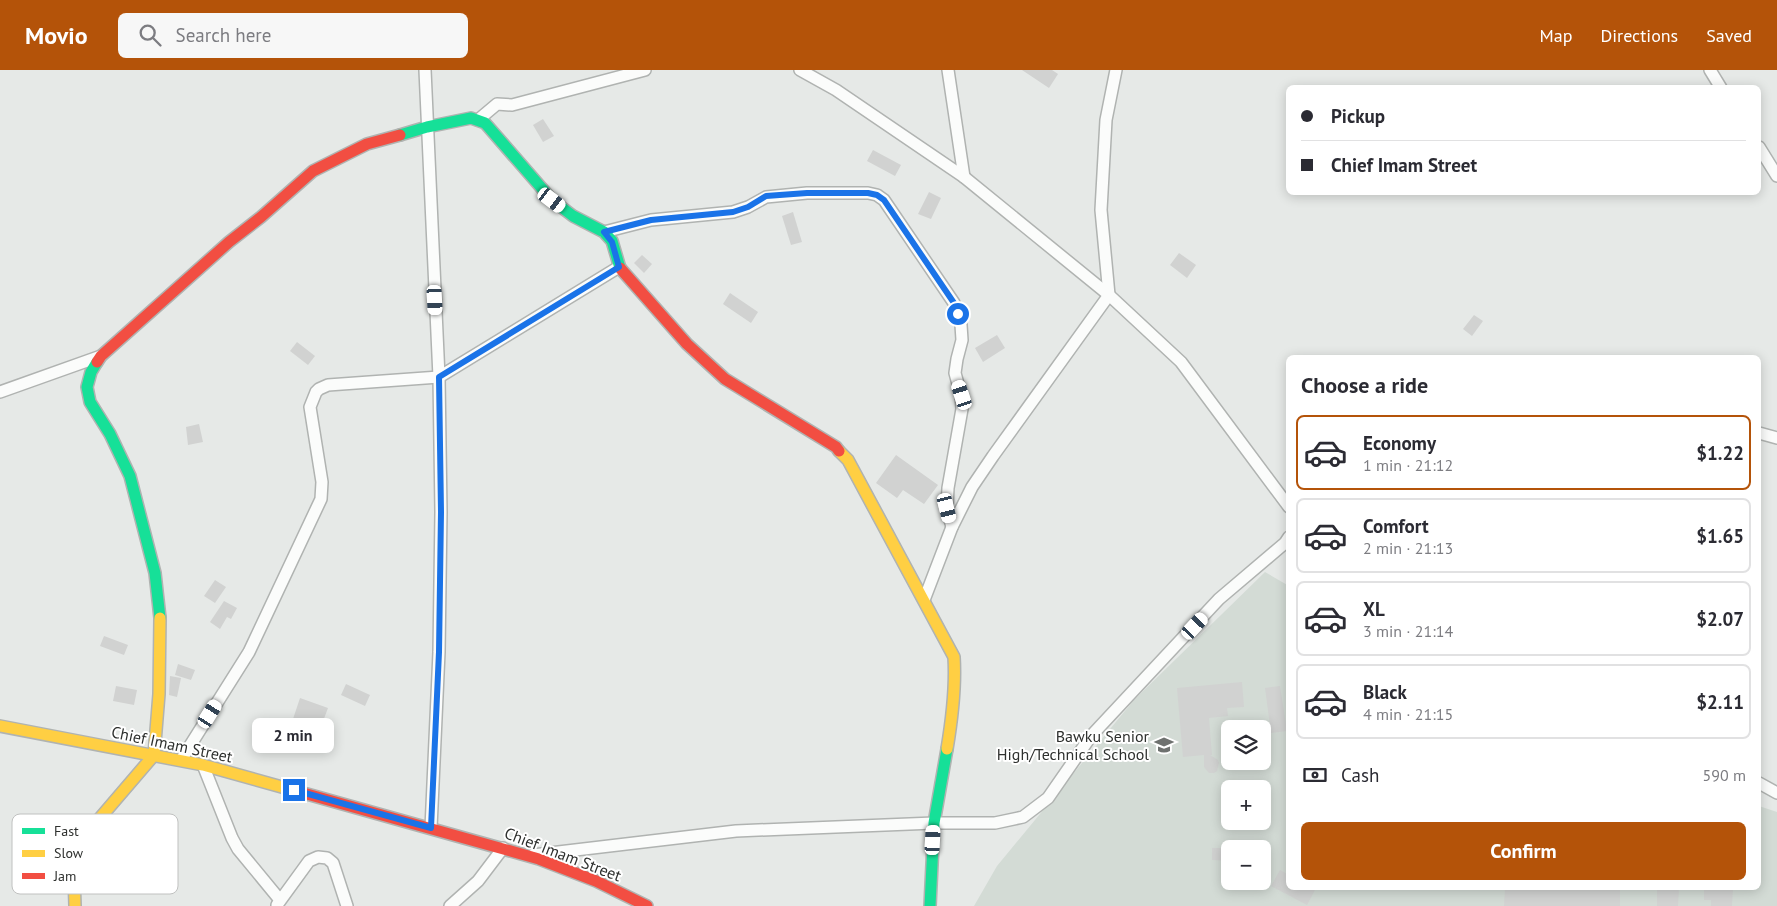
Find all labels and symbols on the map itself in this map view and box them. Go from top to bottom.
car [535,185,568,215]
car [426,285,443,315]
route start [947,303,969,325]
car [950,378,973,412]
car [936,492,957,524]
car [1179,610,1210,642]
car [195,697,224,731]
callout: 2 min [253,718,335,752]
street label: Chief Imam Street [110,721,235,767]
place label: Bawku Senior High/Technical School [997,726,1150,764]
school or university icon: Bawku Senior High/Technical School [1153,734,1175,756]
route end [283,779,305,801]
legend [12,814,178,894]
text: Fast [54,822,79,840]
street label: Chief Imam Street [502,823,625,886]
car [924,825,941,855]
text: Slow [54,844,84,862]
text: Jam [53,867,76,885]

